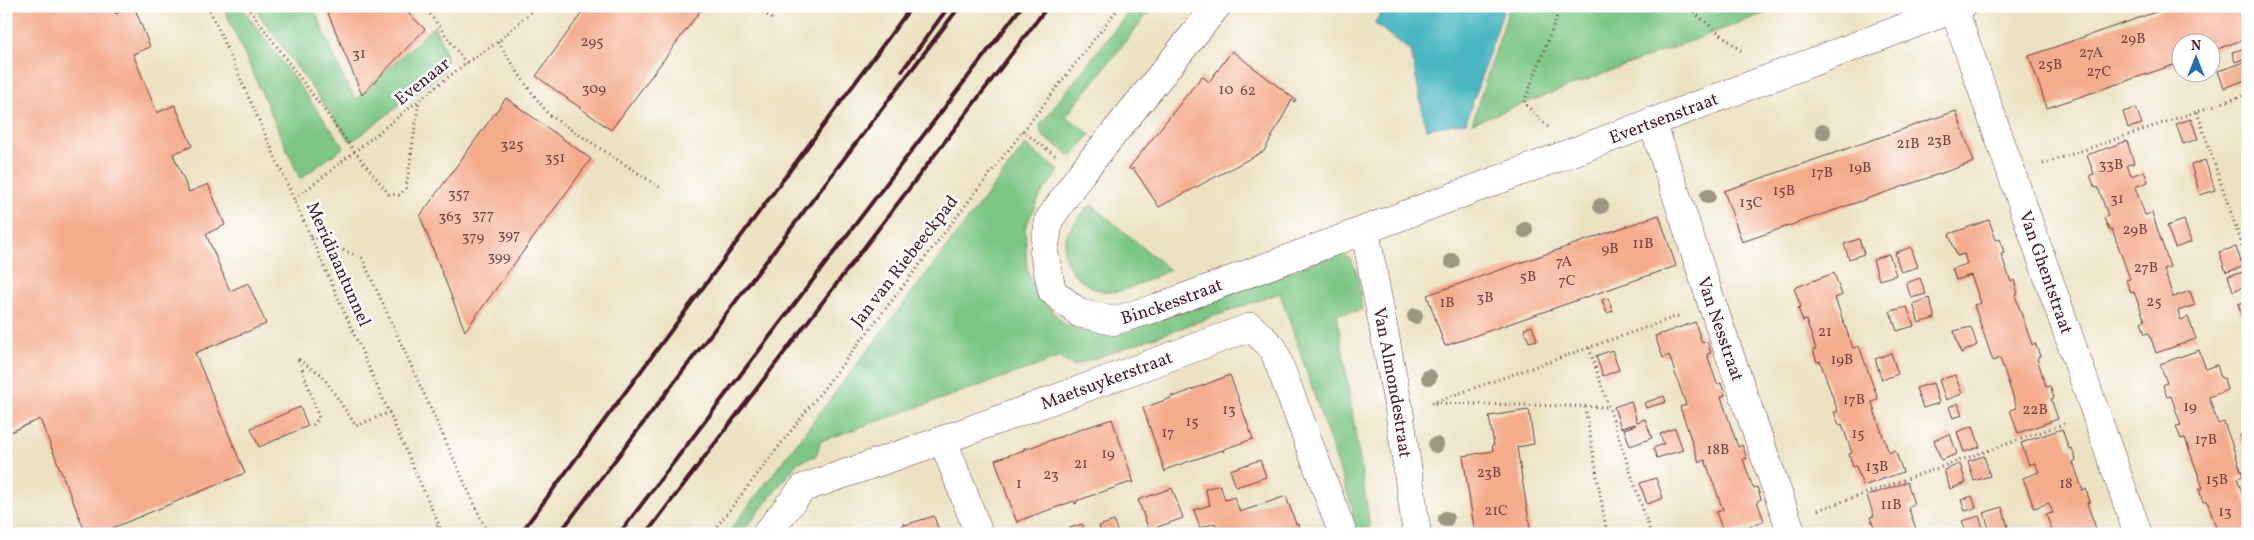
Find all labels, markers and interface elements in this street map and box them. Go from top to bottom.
house number: 29B [2120,29,2146,50]
house number: 295 [581,32,603,53]
north arrow [2172,32,2222,82]
text: N [2191,37,2201,56]
house number: 27A [2079,43,2103,64]
house number: 31 [352,44,366,65]
street label: Evenaar [390,52,456,112]
house number: 25B [2038,55,2062,76]
house number: 27C [2087,62,2112,83]
house number: 309 [582,79,606,100]
house number: 10 [1219,80,1233,101]
house number: 62 [1240,81,1256,102]
street label: Evertsenstraat [1606,87,1722,151]
house number: 23B [1927,131,1951,152]
house number: 21B [1896,134,1920,155]
house number: 325 [501,135,523,156]
house number: 351 [545,148,565,169]
house number: 33B [2099,155,2123,176]
house number: 19B [1849,158,1871,179]
house number: 17B [1811,163,1833,184]
house number: 15B [1773,181,1795,202]
house number: 357 [448,184,470,205]
house number: 31 [2110,189,2124,210]
street label: Jan van Riebeeckpad [846,191,965,333]
house number: 13C [1739,193,1763,214]
street label: Meridiaantunnel [299,198,376,331]
house number: 377 [472,205,494,226]
house number: 363 [439,207,461,228]
street label: Van Ghentstraat [2012,208,2078,338]
house number: 29B [2122,220,2148,241]
house number: 397 [498,225,520,246]
house number: 379 [462,227,485,248]
house number: 11B [1633,234,1654,255]
house number: 9B [1601,239,1619,260]
house number: 399 [487,247,511,268]
house number: 7A [1556,252,1573,273]
house number: 27B [2134,258,2158,279]
house number: 5B [1520,267,1536,288]
house number: 7C [1558,271,1576,292]
street label: Binckesstraat [1118,273,1227,332]
street label: Van Nesstraat [1690,274,1749,385]
house number: 3B [1476,288,1494,309]
house number: 25 [2146,292,2162,313]
house number: 1B [1439,293,1455,314]
street label: Van Almondestraat [1366,305,1417,460]
house number: 21 [1818,322,1832,343]
street label: Maetsuykerstraat [1037,346,1176,417]
house number: 19B [1831,350,1853,371]
house number: 17B [1843,390,1865,411]
house number: 19 [2183,397,2197,418]
house number: 13 [1222,400,1236,421]
house number: 22B [2022,400,2048,421]
house number: 15 [1185,412,1199,433]
house number: 17 [1161,423,1175,444]
house number: 15 [1851,424,1865,445]
house number: 17B [2195,430,2217,451]
house number: 18B [1707,440,1729,461]
house number: 19 [1101,444,1115,465]
house number: 21 [1074,454,1088,475]
house number: 13B [1866,457,1888,478]
house number: 23B [1477,463,1501,484]
house number: 23 [1043,465,1059,486]
house number: 15B [2206,470,2228,491]
house number: 1 [1016,474,1022,495]
house number: 18 [2059,474,2073,495]
house number: 11B [1881,495,1902,516]
house number: 21C [1484,501,1508,522]
house number: 13 [2218,502,2232,523]

